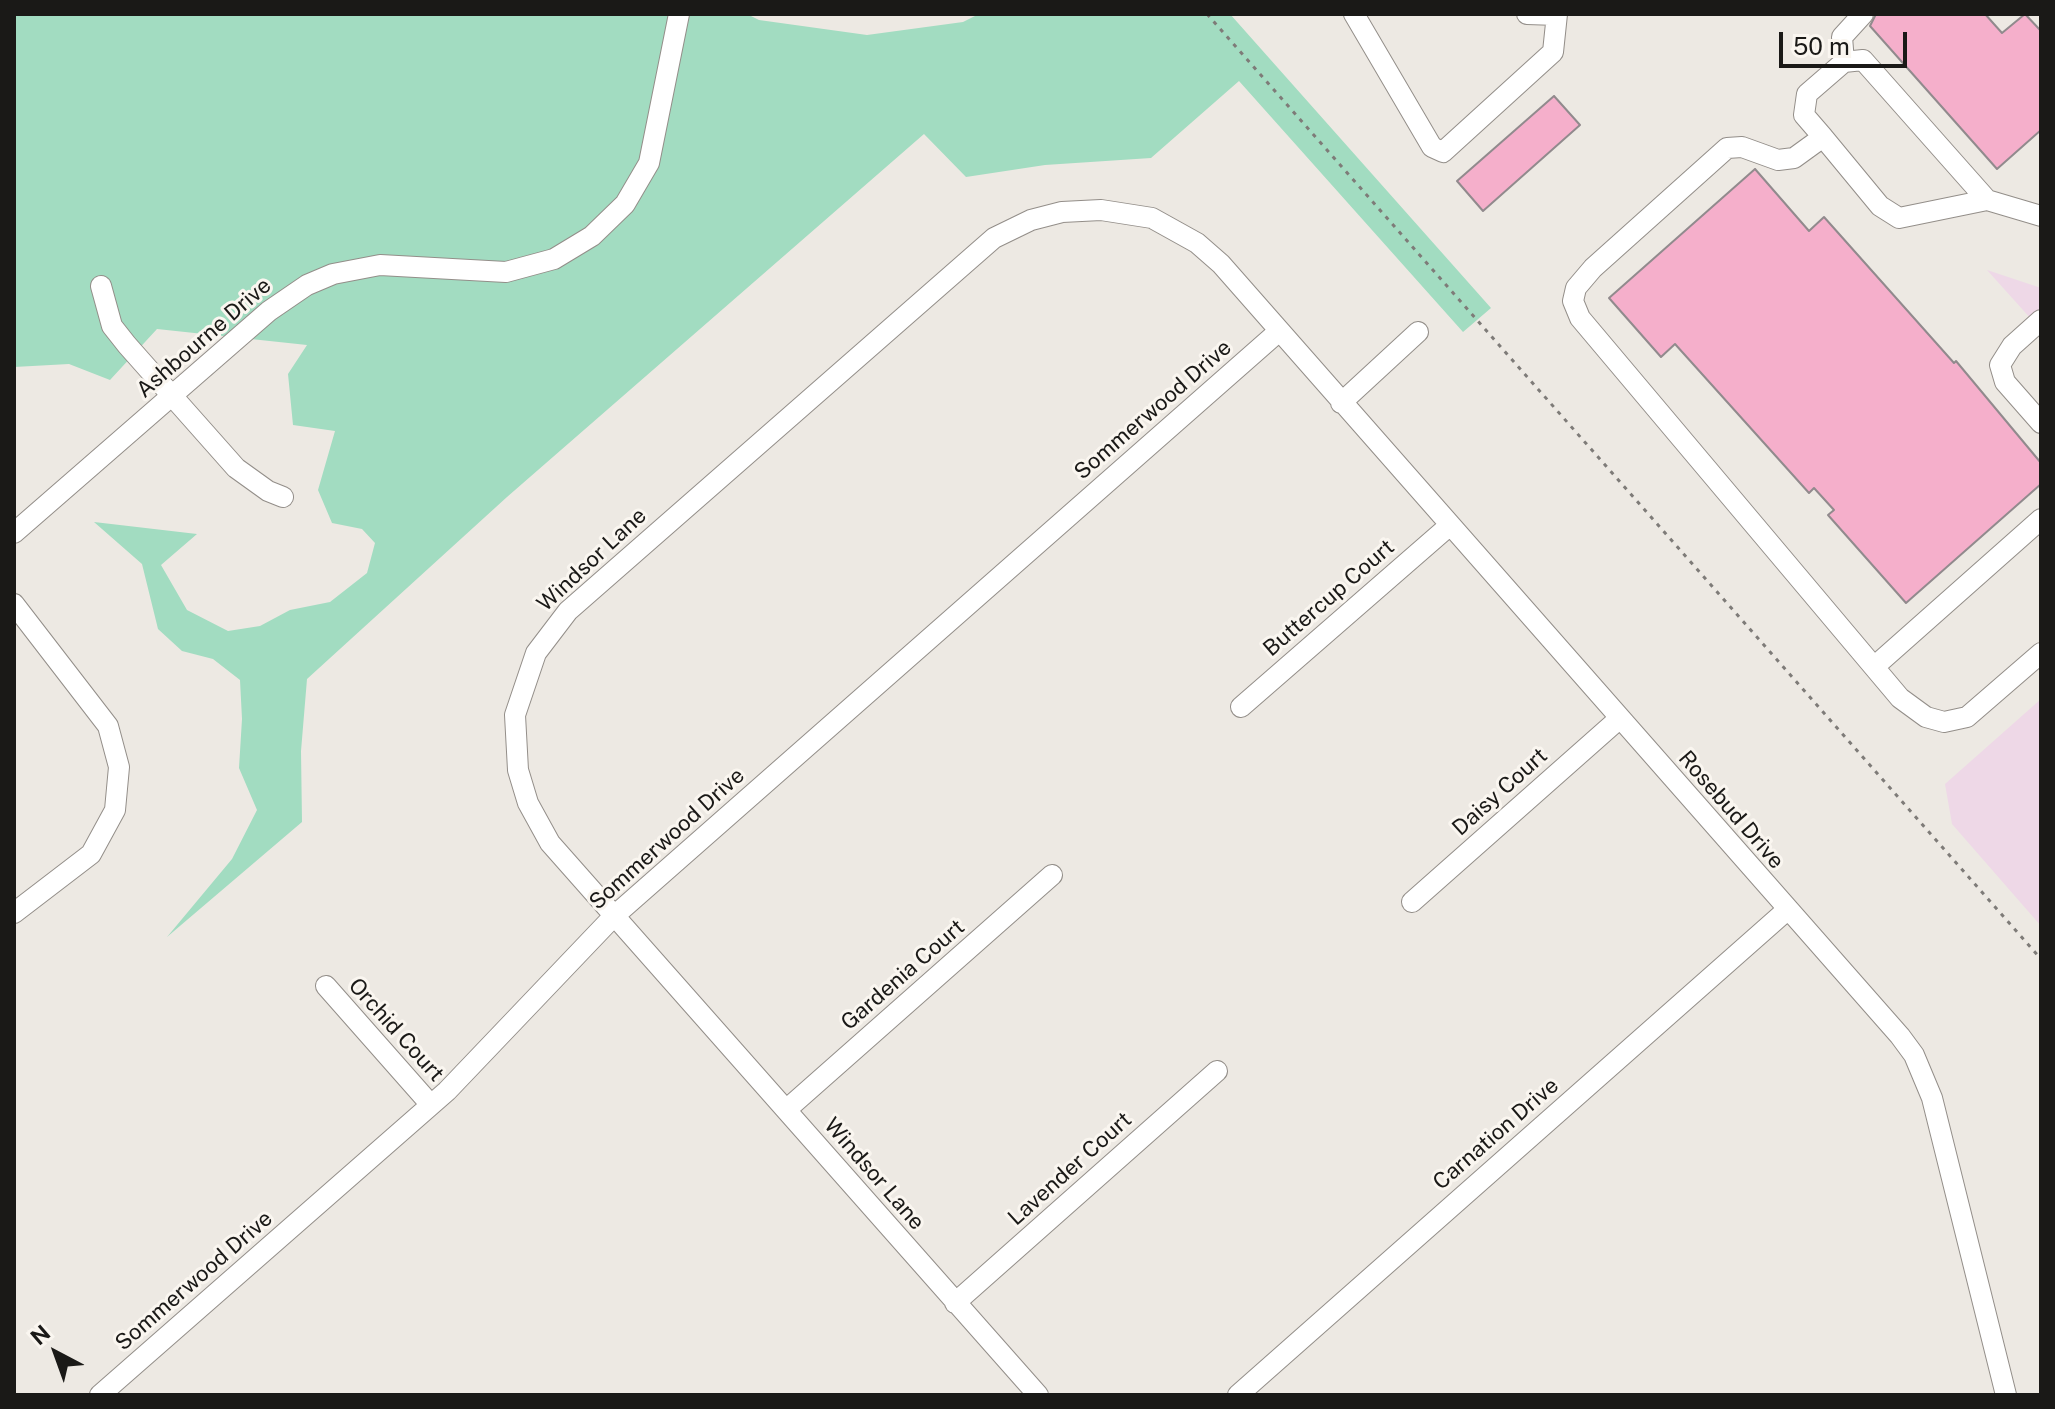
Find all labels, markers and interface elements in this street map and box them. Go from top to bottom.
scale bar [1783,16,1911,66]
text: 50 m [1793,32,1850,60]
street label: Ashbourne Drive [131,273,277,403]
street label: Sommerwood Drive [1069,335,1237,485]
street label: Windsor Lane [532,503,652,617]
street label: Buttercup Court [1258,534,1400,662]
street label: Daisy Court [1447,743,1553,841]
street label: Rosebud Drive [1673,746,1789,874]
street label: Sommerwood Drive [584,762,750,916]
street label: Gardenia Court [836,914,970,1036]
street label: Orchid Court [343,973,449,1087]
street label: Carnation Drive [1428,1072,1564,1196]
street label: Lavender Court [1003,1107,1137,1231]
street label: Windsor Lane [818,1113,930,1235]
street label: Sommerwood Drive [110,1206,278,1356]
north arrow [16,1313,96,1393]
text: N [25,1319,55,1350]

